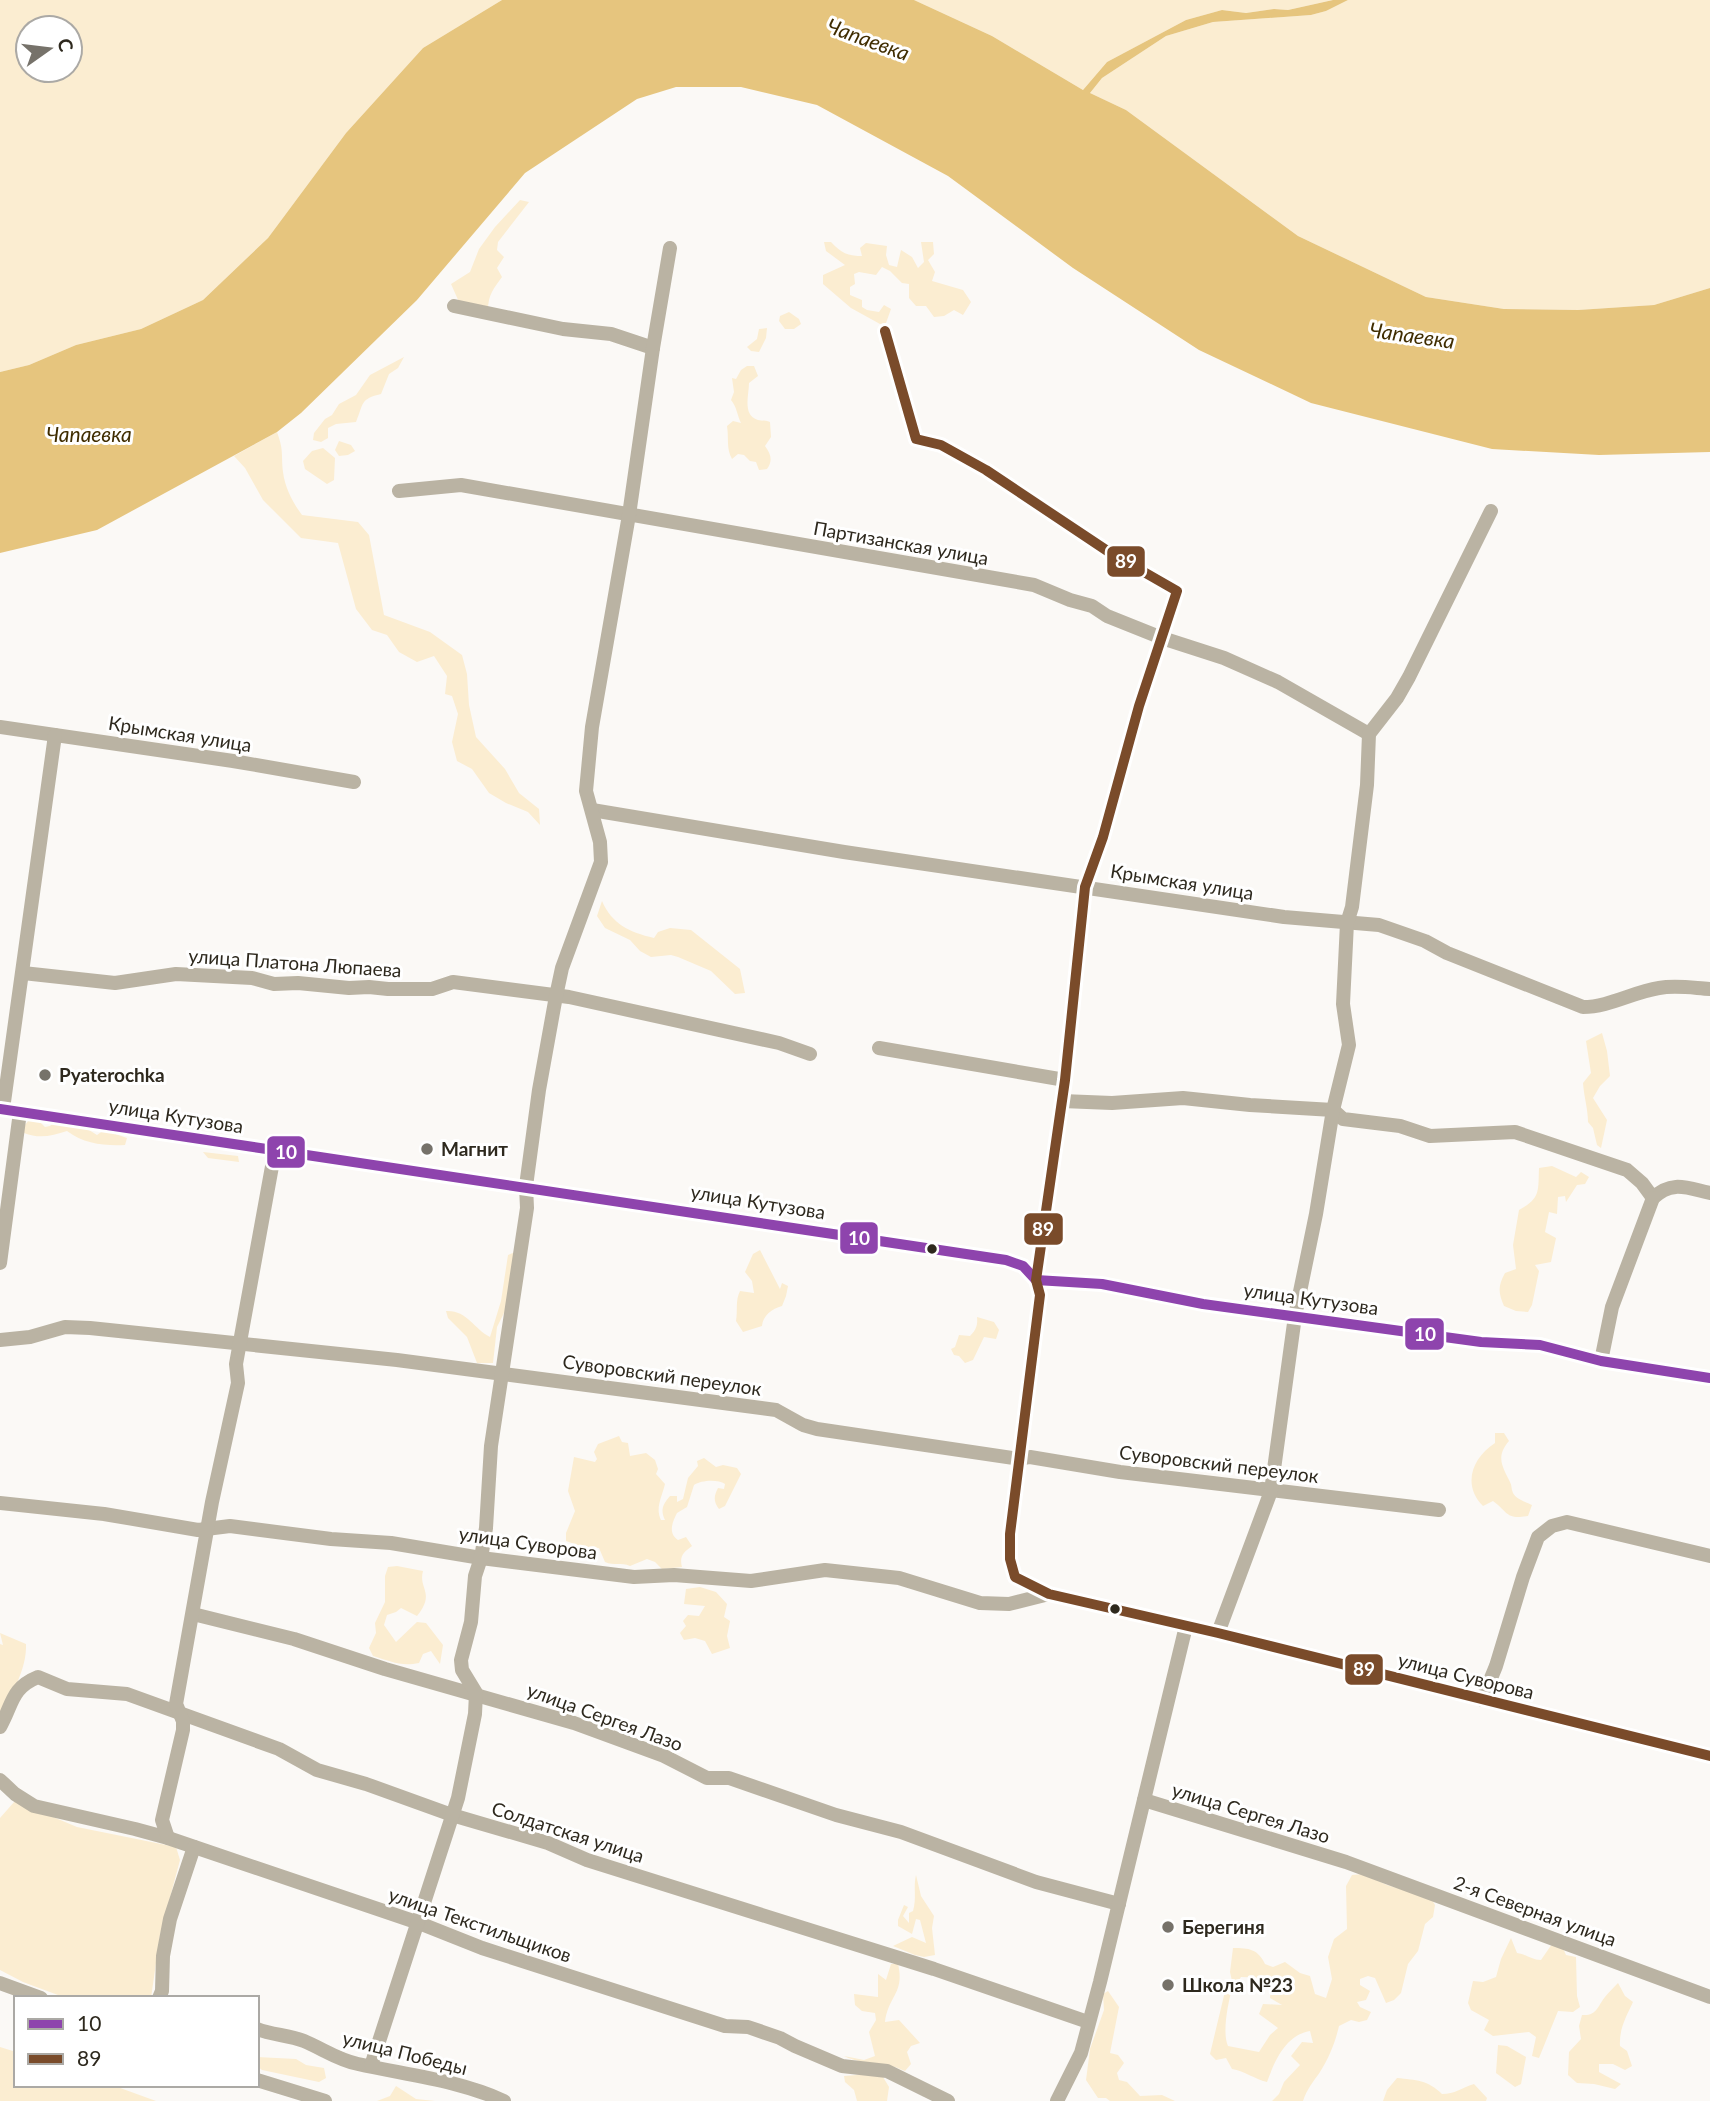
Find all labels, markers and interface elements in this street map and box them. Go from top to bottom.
water label: Чапаевка [824,12,913,65]
north arrow [14,14,84,84]
text: С [53,36,79,54]
water label: Чапаевка [1368,316,1456,353]
water label: Чапаевка [46,421,132,446]
street label: Партизанская улица [812,516,990,569]
line badge: 89 [1106,545,1146,578]
text: 89 [1115,549,1137,572]
street label: Крымская улица [107,711,253,756]
street label: Крымская улица [1109,859,1255,904]
street label: улица Платона Люпаева [188,944,402,981]
place label: Pyaterochka [59,1063,165,1086]
marker: Pyaterochka [37,1067,53,1083]
street label: улица Кутузова [107,1094,245,1137]
line badge: 10 [266,1135,306,1169]
place label: Магнит [441,1137,508,1160]
text: 10 [275,1140,297,1163]
marker: Магнит [419,1141,435,1157]
street label: улица Кутузова [689,1180,827,1223]
line badge: 89 [1023,1212,1064,1246]
text: 89 [1032,1217,1054,1240]
line badge: 10 [839,1221,879,1255]
text: 10 [848,1226,870,1249]
unlabelled marker [925,1242,939,1256]
street label: улица Кутузова [1242,1278,1380,1319]
line badge: 10 [1404,1317,1445,1351]
text: 10 [1414,1322,1436,1345]
street label: Суворовский переулок [561,1349,763,1400]
street label: Суворовский переулок [1118,1440,1320,1487]
street label: улица Суворова [457,1521,599,1564]
unlabelled marker [1108,1602,1122,1616]
street label: улица Суворова [1396,1647,1537,1704]
line badge: 89 [1344,1653,1384,1686]
text: 89 [1353,1657,1375,1680]
street label: улица Сергея Лазо [524,1678,686,1755]
street label: улица Сергея Лазо [1169,1778,1333,1847]
street label: Солдатская улица [489,1796,647,1867]
street label: 2-я Северная улица [1451,1870,1620,1951]
street label: улица Текстильщиков [386,1882,575,1967]
place label: Берегиня [1182,1915,1265,1938]
marker: Берегиня [1160,1919,1176,1935]
place label: Школа №23 [1182,1973,1293,1996]
marker: Школа №23 [1160,1977,1176,1993]
legend [14,1996,259,2087]
text: 10 [77,2010,101,2035]
street label: улица Победы [340,2026,470,2079]
text: 89 [77,2045,101,2070]

